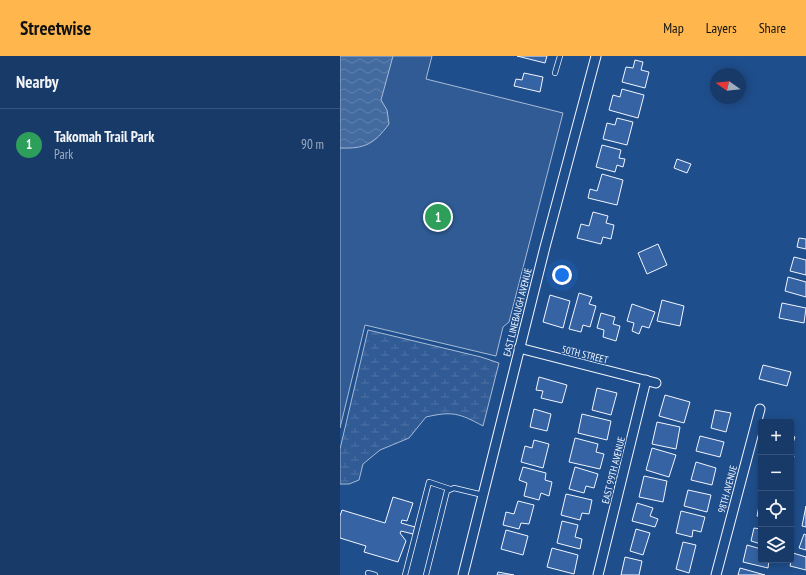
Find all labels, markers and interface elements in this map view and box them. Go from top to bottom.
text: Streetwise [20,16,91,40]
text: Map [663,19,684,37]
text: Layers [706,19,737,37]
text: Share [759,19,786,37]
north arrow [710,68,746,104]
text: Nearby [16,71,59,93]
text: Takomah Trail Park [54,127,154,146]
text: 1 [26,136,32,153]
text: 90 m [301,136,324,153]
text: Park [54,146,73,163]
pin: 1 [425,202,451,232]
your location [552,265,572,285]
street label: EAST LINEBAUGH AVENUE [500,267,535,358]
street label: 50TH STREET [560,342,610,367]
map controls [758,419,794,563]
button: + [758,419,794,455]
street label: EAST 99TH AVENUE [599,435,628,505]
button: − [758,455,794,491]
street label: 98TH AVENUE [715,464,740,514]
button: locate [758,491,794,527]
button: layers [758,527,794,563]

